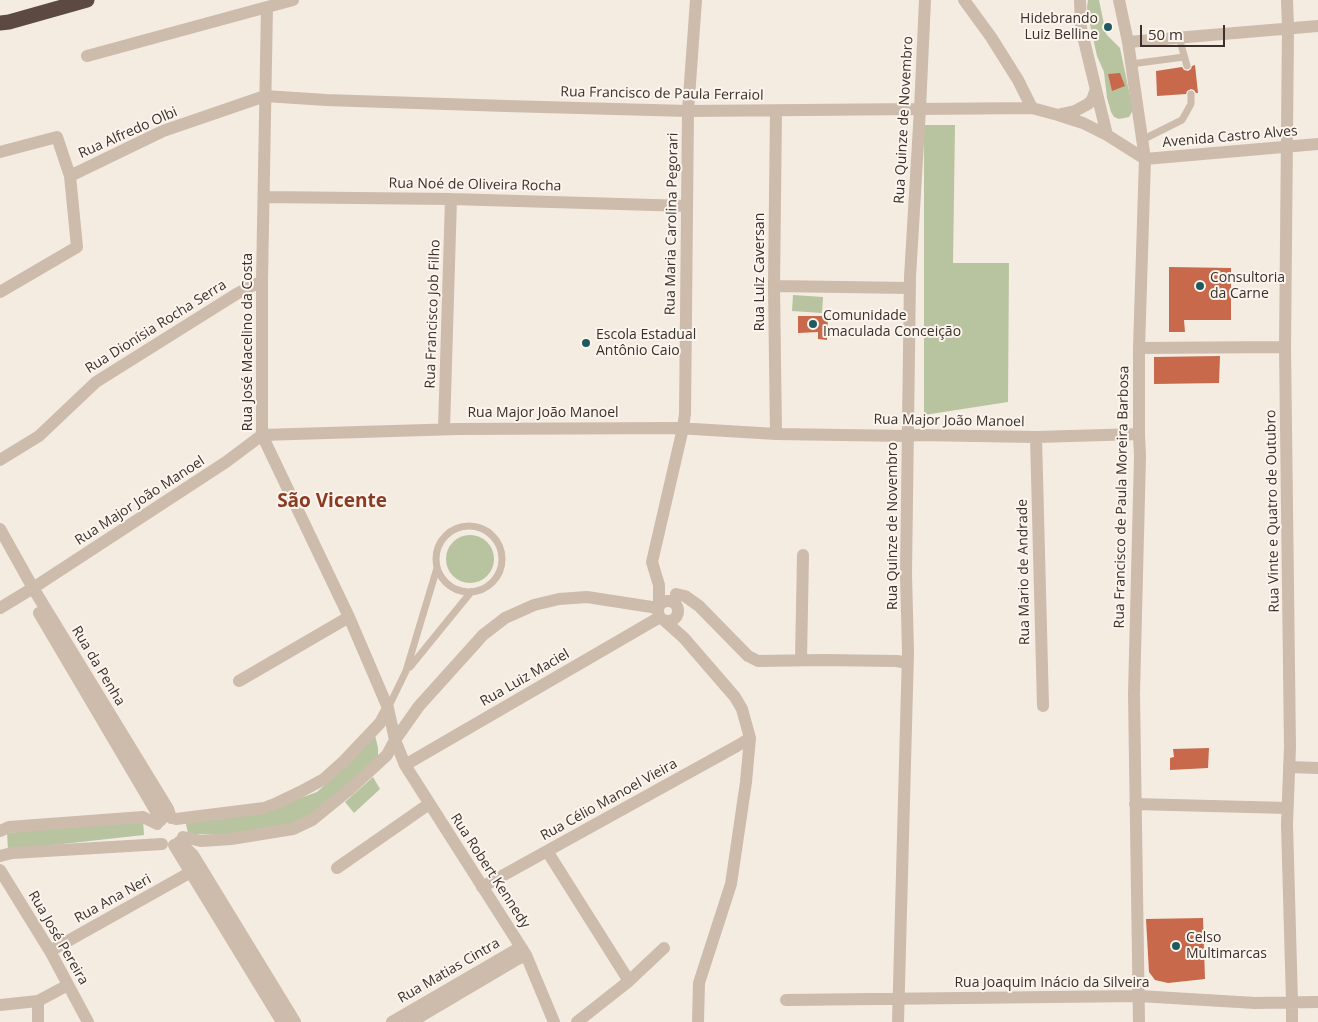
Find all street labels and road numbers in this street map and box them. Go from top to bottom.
street label: Rua Quinze de Novembro [891,36,917,204]
street label: Rua Francisco de Paula Ferraiol [560,84,764,104]
street label: Rua Alfredo Olbi [76,104,180,162]
street label: Avenida Castro Alves [1162,123,1298,151]
street label: Rua Maria Carolina Pegorari [662,133,682,315]
street label: Rua Noé de Oliveira Rocha [388,175,562,195]
street label: Rua Luiz Caversan [752,213,768,331]
street label: Rua Francisco Job Filho [422,239,444,389]
street label: Rua José Macelino da Costa [240,253,256,431]
street label: Rua Dionísia Rocha Serra [82,277,230,377]
street label: Rua Francisco de Paula Moreira Barbosa [1111,366,1133,628]
street label: Rua Major João Manoel [467,405,619,421]
street label: Rua Vinte e Quatro de Outubro [1263,409,1283,613]
street label: Rua Major João Manoel [873,411,1025,431]
street label: Rua Quinze de Novembro [885,442,901,610]
street label: Rua Major João Manoel [72,453,208,549]
street label: Rua Mario de Andrade [1014,499,1034,645]
street label: Rua da Penha [68,623,128,709]
street label: Rua Luiz Maciel [477,646,573,710]
street label: Rua Célio Manoel Vieira [538,755,680,845]
street label: Rua Robert Kennedy [447,810,533,932]
street label: Rua Ana Neri [72,871,154,927]
street label: Rua José Pereira [24,888,92,988]
street label: Rua Matias Cintra [395,935,503,1007]
street label: Rua Joaquim Inácio da Silveira [954,975,1150,991]

